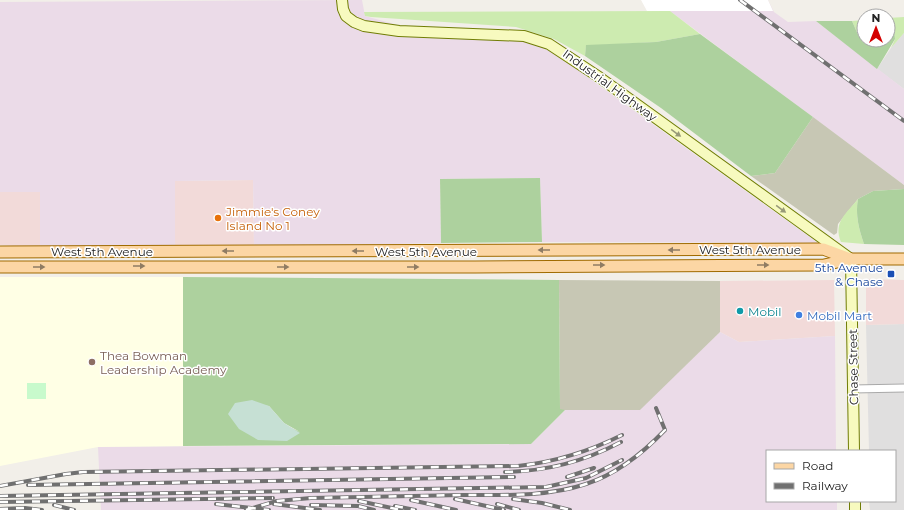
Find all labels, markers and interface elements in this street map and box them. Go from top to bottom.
north arrow [856,8,896,48]
text: N [872,11,880,25]
street label: Industrial Highway [560,46,660,125]
one-way arrow [670,129,681,137]
place label: Jimmie's Coney Island No 1 [225,204,320,233]
one-way arrow [776,205,786,213]
marker: Jimmie's Coney Island No 1 [213,213,223,223]
street label: West 5th Avenue [699,242,801,257]
street label: West 5th Avenue [51,244,153,259]
street label: West 5th Avenue [375,244,477,259]
one-way arrow [537,247,550,253]
one-way arrow [667,247,680,253]
one-way arrow [221,248,234,254]
one-way arrow [351,248,364,254]
place label: 5th Avenue & Chase [815,260,883,289]
one-way arrow [593,262,606,268]
one-way arrow [757,262,770,268]
one-way arrow [133,263,146,269]
one-way arrow [33,264,46,270]
one-way arrow [277,264,290,270]
one-way arrow [407,264,420,270]
marker: 5th Avenue & Chase [886,269,896,279]
place label: Mobil [748,304,782,319]
marker: Mobil [735,306,745,316]
place label: Mobil Mart [807,308,872,323]
marker: Mobil Mart [794,310,804,320]
street label: Chase Street [845,329,861,405]
place label: Thea Bowman Leadership Academy [100,348,227,377]
marker: Thea Bowman Leadership Academy [87,357,97,367]
legend [766,450,896,502]
text: Road [802,458,833,473]
text: Railway [802,478,848,493]

